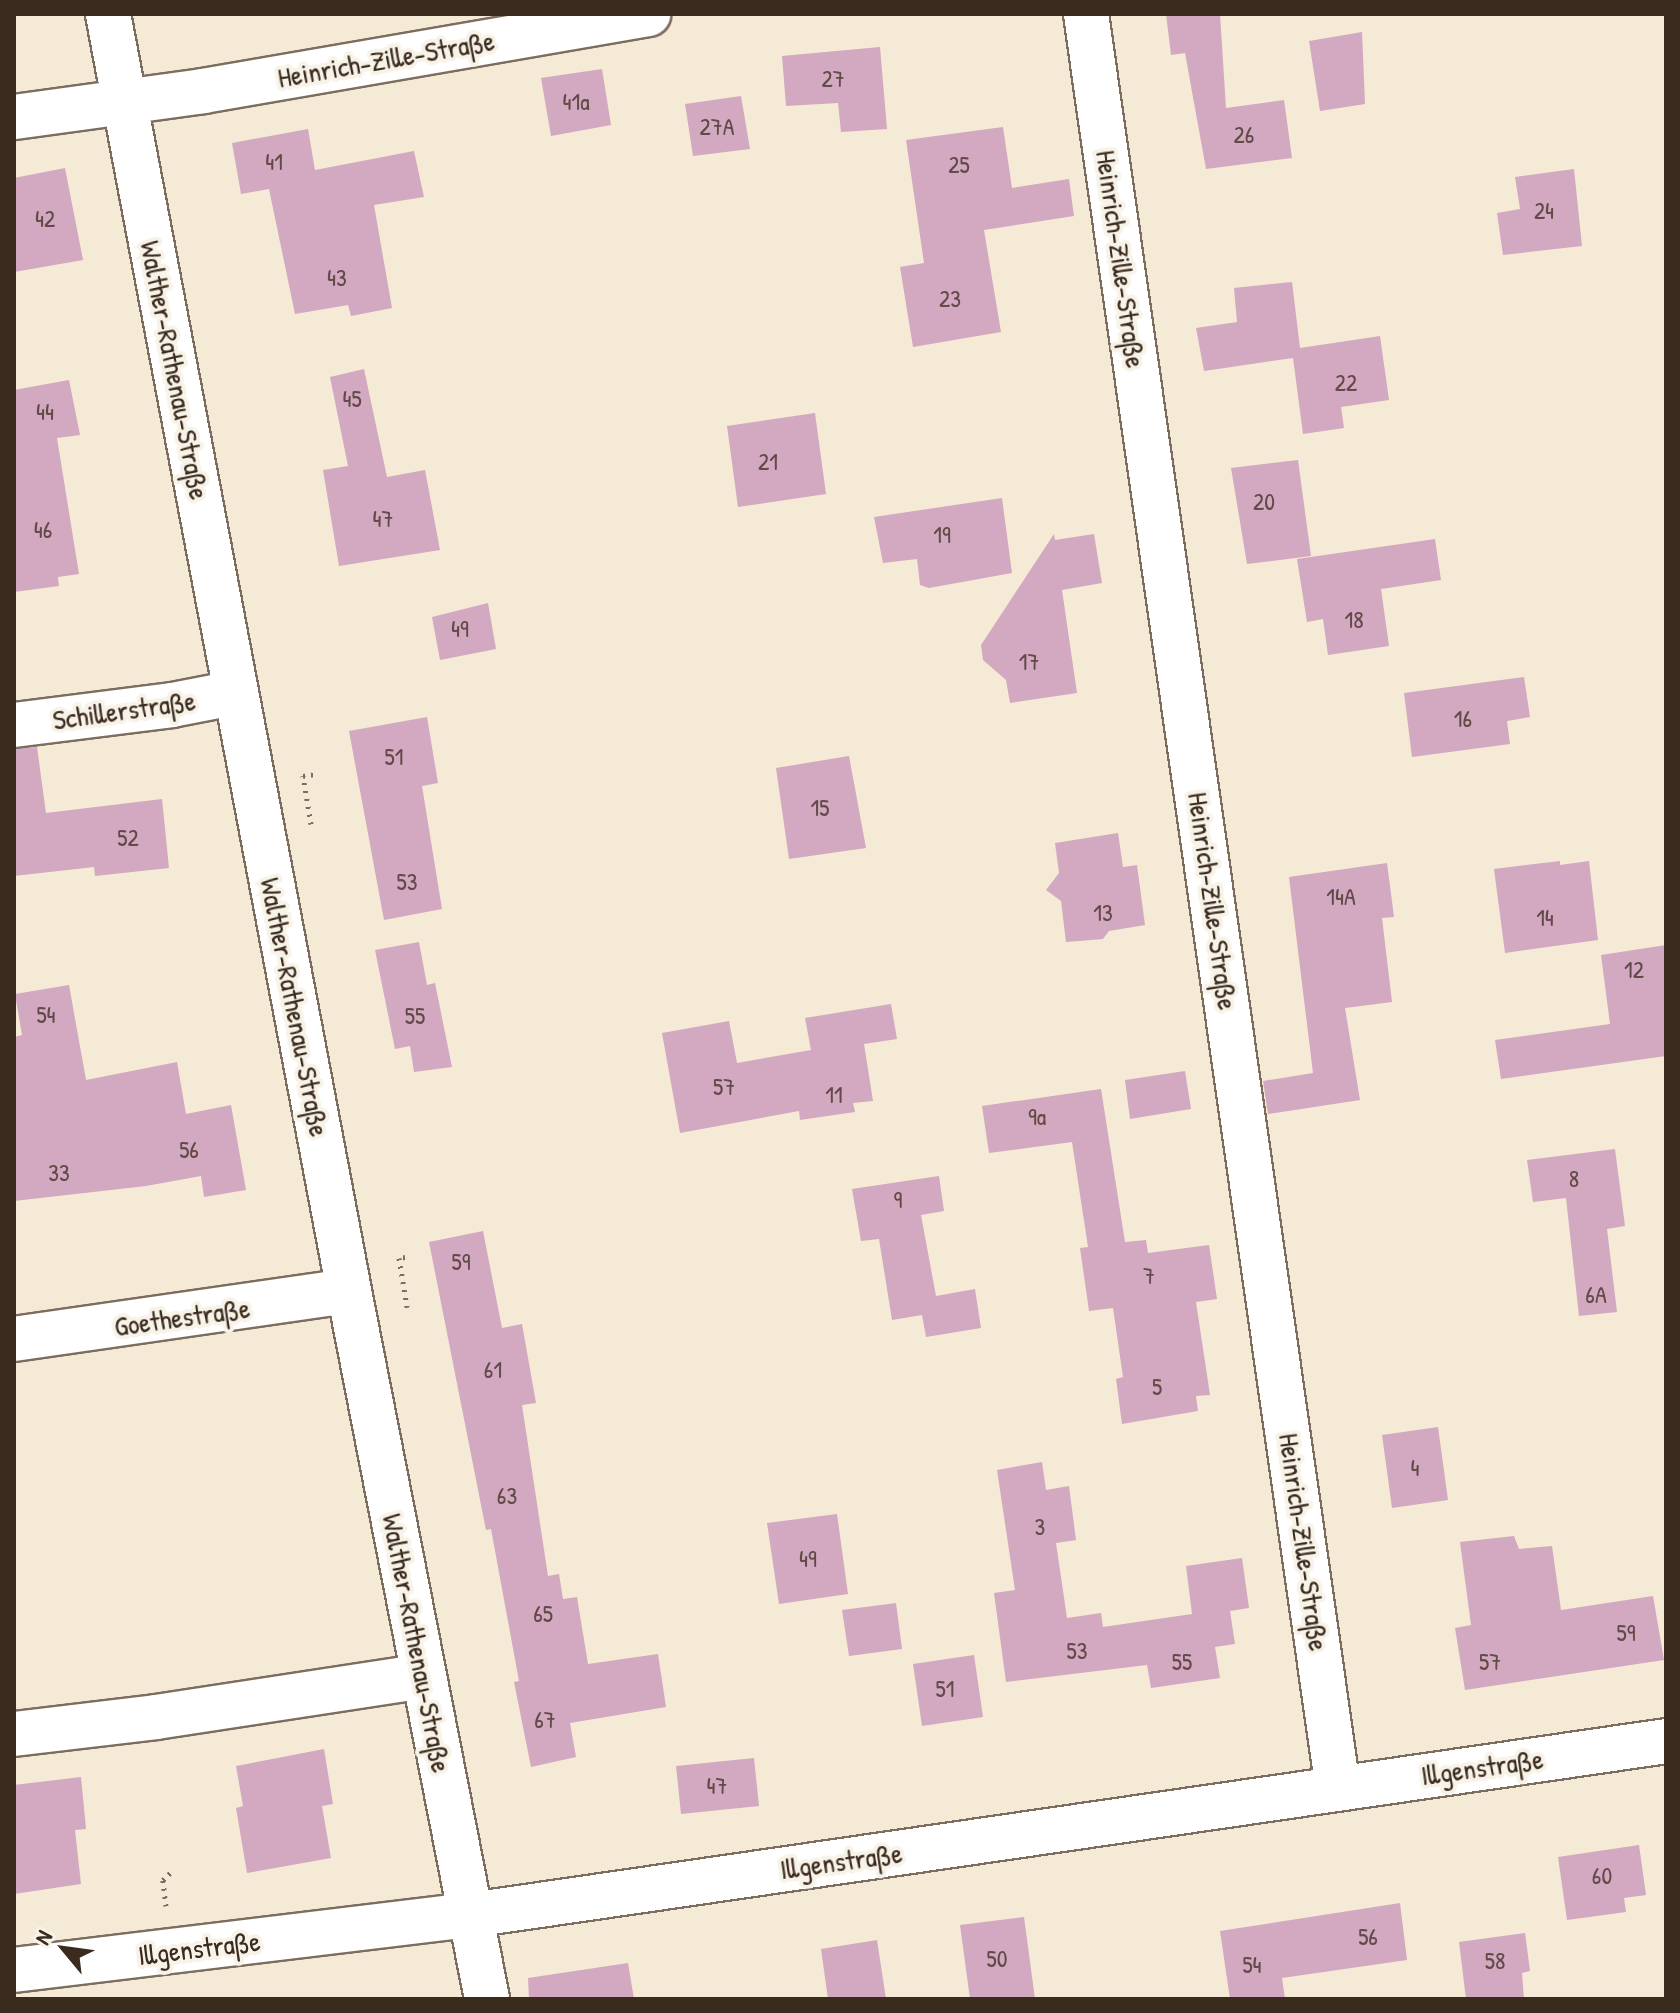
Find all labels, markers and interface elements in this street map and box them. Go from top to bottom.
street label: Heinrich-Zille-Straße [275,23,497,95]
house number: 27 [821,65,845,93]
house number: 41a [562,88,590,116]
house number: 27A [700,113,734,141]
house number: 26 [1234,121,1254,149]
house number: 41 [265,148,283,176]
street label: Heinrich-Zille-Straße [1089,148,1153,370]
house number: 25 [948,151,970,179]
house number: 24 [1534,197,1554,225]
house number: 42 [35,205,55,233]
street label: Walther-Rathenau-Straße [133,238,217,502]
house number: 43 [327,264,347,292]
house number: 23 [939,285,961,313]
house number: 22 [1335,369,1357,397]
house number: 45 [342,385,362,413]
house number: 44 [36,398,54,426]
house number: 21 [758,448,778,476]
house number: 20 [1253,488,1275,516]
house number: 47 [373,505,393,533]
house number: 46 [34,516,52,544]
house number: 19 [933,521,951,549]
house number: 18 [1344,606,1364,634]
house number: 49 [451,615,469,643]
house number: 17 [1019,648,1039,676]
street label: Schillerstraße [50,683,198,737]
house number: 16 [1454,705,1472,733]
house number: 51 [385,743,403,771]
street label: Heinrich-Zille-Straße [1181,790,1245,1012]
house number: 15 [811,794,829,822]
house number: 52 [117,824,139,852]
house number: 53 [397,868,417,896]
street label: Walther-Rathenau-Straße [253,875,337,1139]
house number: 14A [1326,883,1356,911]
house number: 13 [1093,899,1113,927]
house number: 14 [1536,904,1554,932]
house number: 12 [1624,956,1644,984]
house number: 54 [36,1001,56,1029]
house number: 55 [405,1002,425,1030]
house number: 57 [713,1073,735,1101]
house number: 11 [825,1081,843,1109]
house number: 9a [1028,1103,1046,1131]
house number: 56 [179,1136,199,1164]
house number: 33 [48,1159,70,1187]
house number: 8 [1569,1165,1579,1193]
house number: 9 [894,1186,902,1214]
house number: 59 [452,1248,470,1276]
house number: 7 [1143,1262,1155,1290]
house number: 6A [1585,1281,1607,1309]
street label: Goethestraße [112,1291,252,1343]
house number: 61 [484,1356,502,1384]
house number: 5 [1152,1373,1162,1401]
street label: Heinrich-Zille-Straße [1272,1431,1336,1653]
house number: 4 [1411,1454,1419,1482]
house number: 63 [497,1482,517,1510]
street label: Walther-Rathenau-Straße [375,1511,459,1775]
house number: 3 [1035,1513,1045,1541]
house number: 49 [799,1545,817,1573]
house number: 65 [533,1600,553,1628]
house number: 59 [1617,1619,1635,1647]
house number: 53 [1067,1637,1087,1665]
house number: 55 [1172,1648,1192,1676]
house number: 57 [1479,1648,1501,1676]
house number: 51 [936,1675,954,1703]
house number: 67 [534,1706,556,1734]
street label: Illgenstraße [1419,1742,1545,1792]
house number: 47 [707,1772,727,1800]
street label: Illgenstraße [778,1836,904,1886]
house number: 60 [1592,1862,1612,1890]
north arrow [24,1909,104,1989]
house number: 56 [1358,1923,1378,1951]
street label: Illgenstraße [136,1924,262,1972]
text: N [27,1925,59,1950]
house number: 50 [987,1945,1007,1973]
house number: 58 [1485,1947,1505,1975]
house number: 54 [1242,1951,1262,1979]

